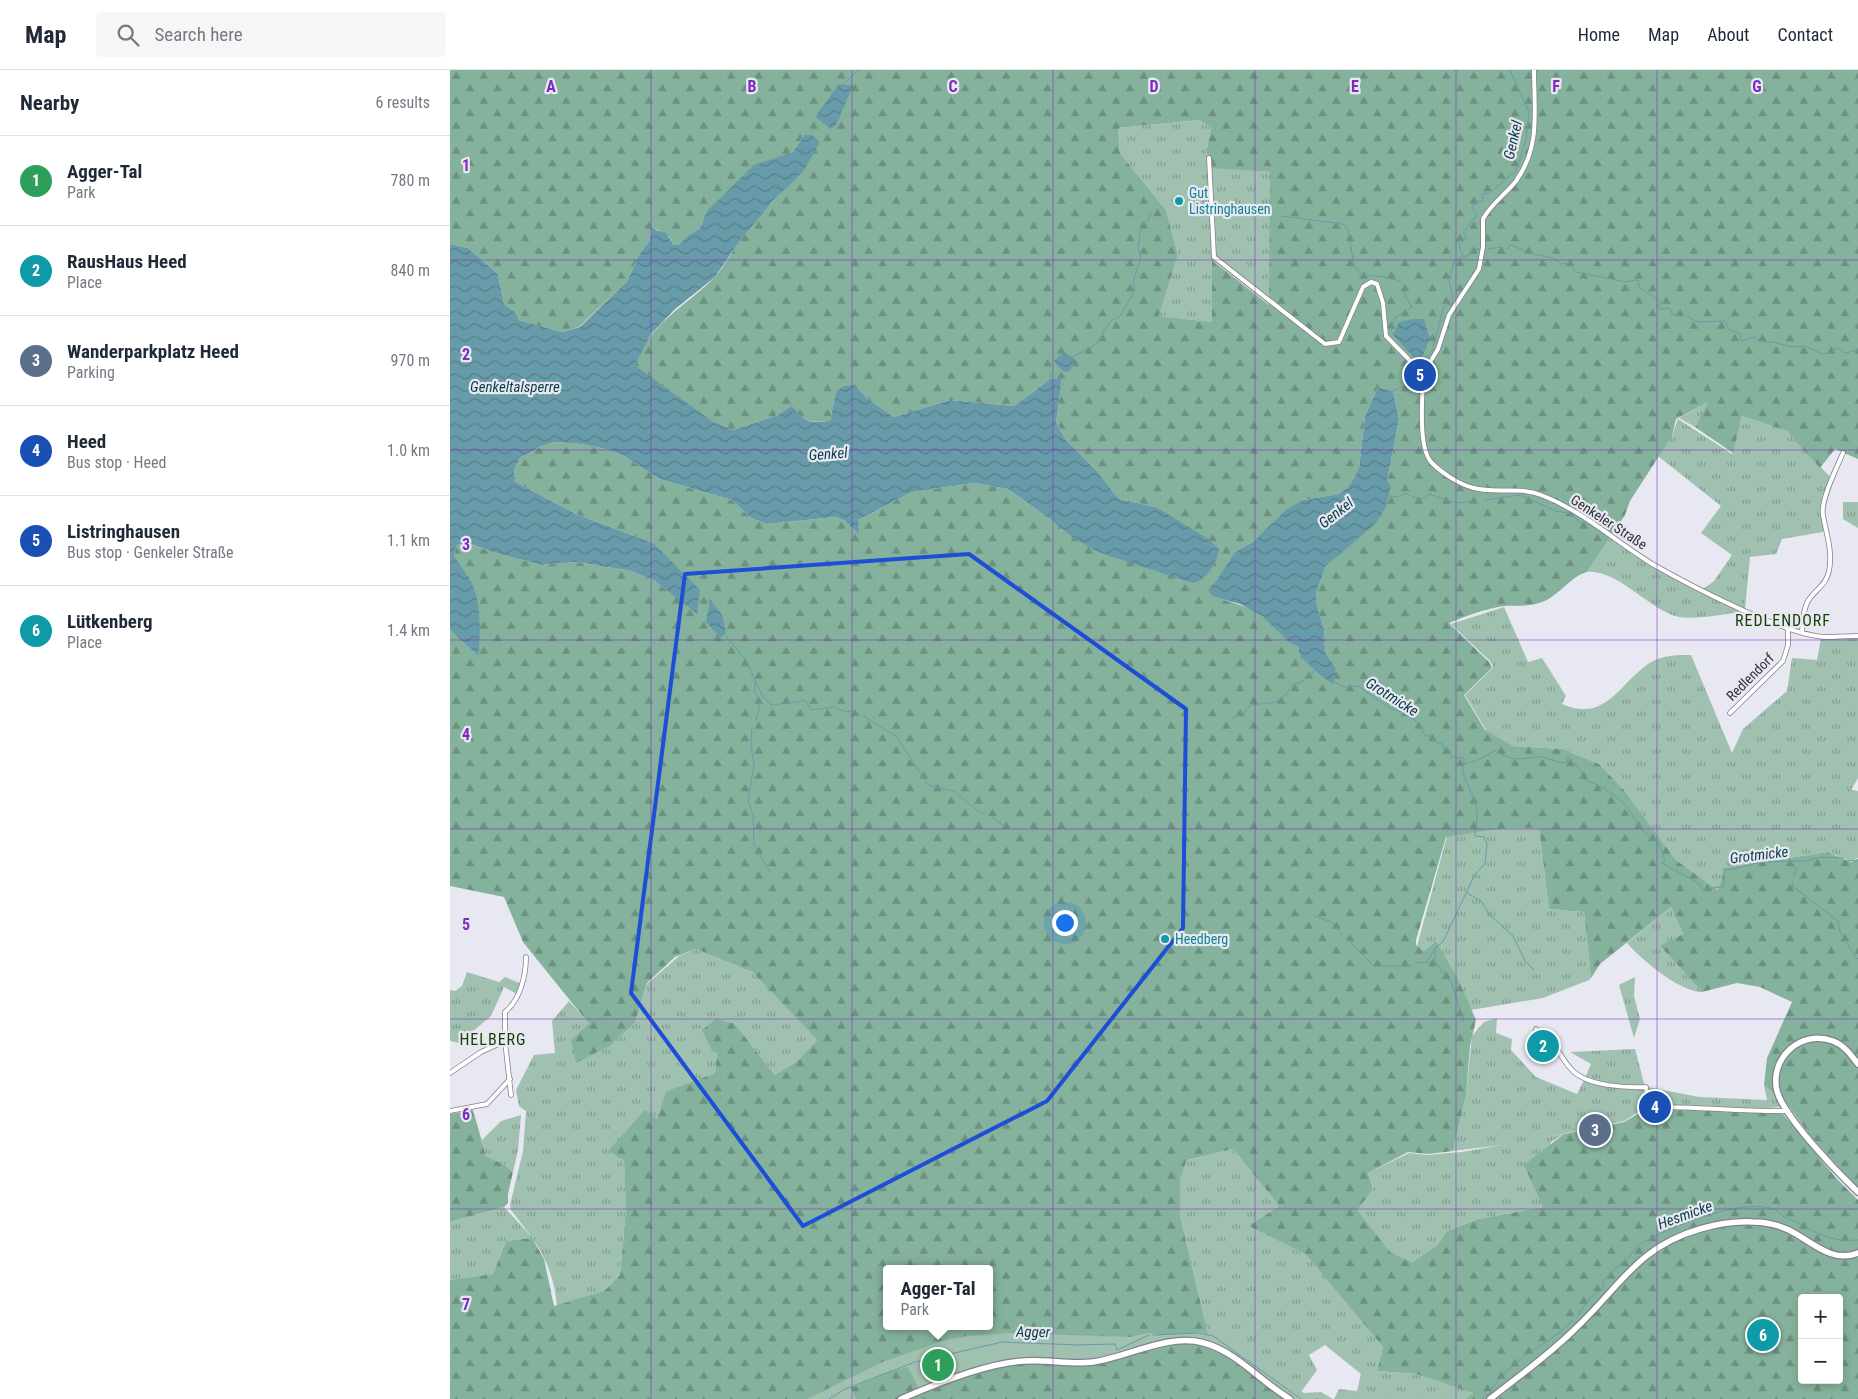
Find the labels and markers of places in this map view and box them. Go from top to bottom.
place label: Gut Listringhausen [1189,185,1271,217]
marker: Gut Listringhausen [1173,195,1185,207]
pin: 5 [1404,356,1436,394]
place label: Heedberg [1175,931,1228,947]
marker: Heedberg [1159,933,1171,945]
pin: 2 [1527,1027,1559,1065]
pin: 4 [1639,1088,1671,1126]
pin: 3 [1579,1111,1611,1149]
pin: 6 [1747,1316,1779,1354]
pin: 1 [922,1346,954,1384]

